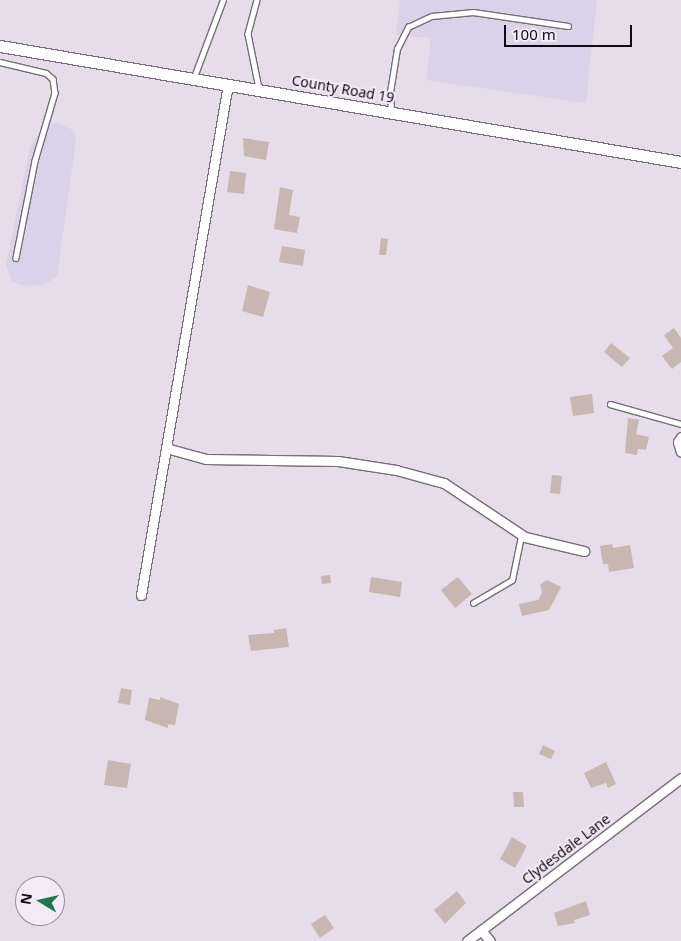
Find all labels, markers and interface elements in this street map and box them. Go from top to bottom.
scale bar [506,15,634,47]
text: 100 m [512,24,556,44]
street label: County Road 19 [290,72,396,106]
street label: Clydesdale Lane [519,810,613,888]
north arrow [15,876,65,926]
text: N [15,892,36,906]

